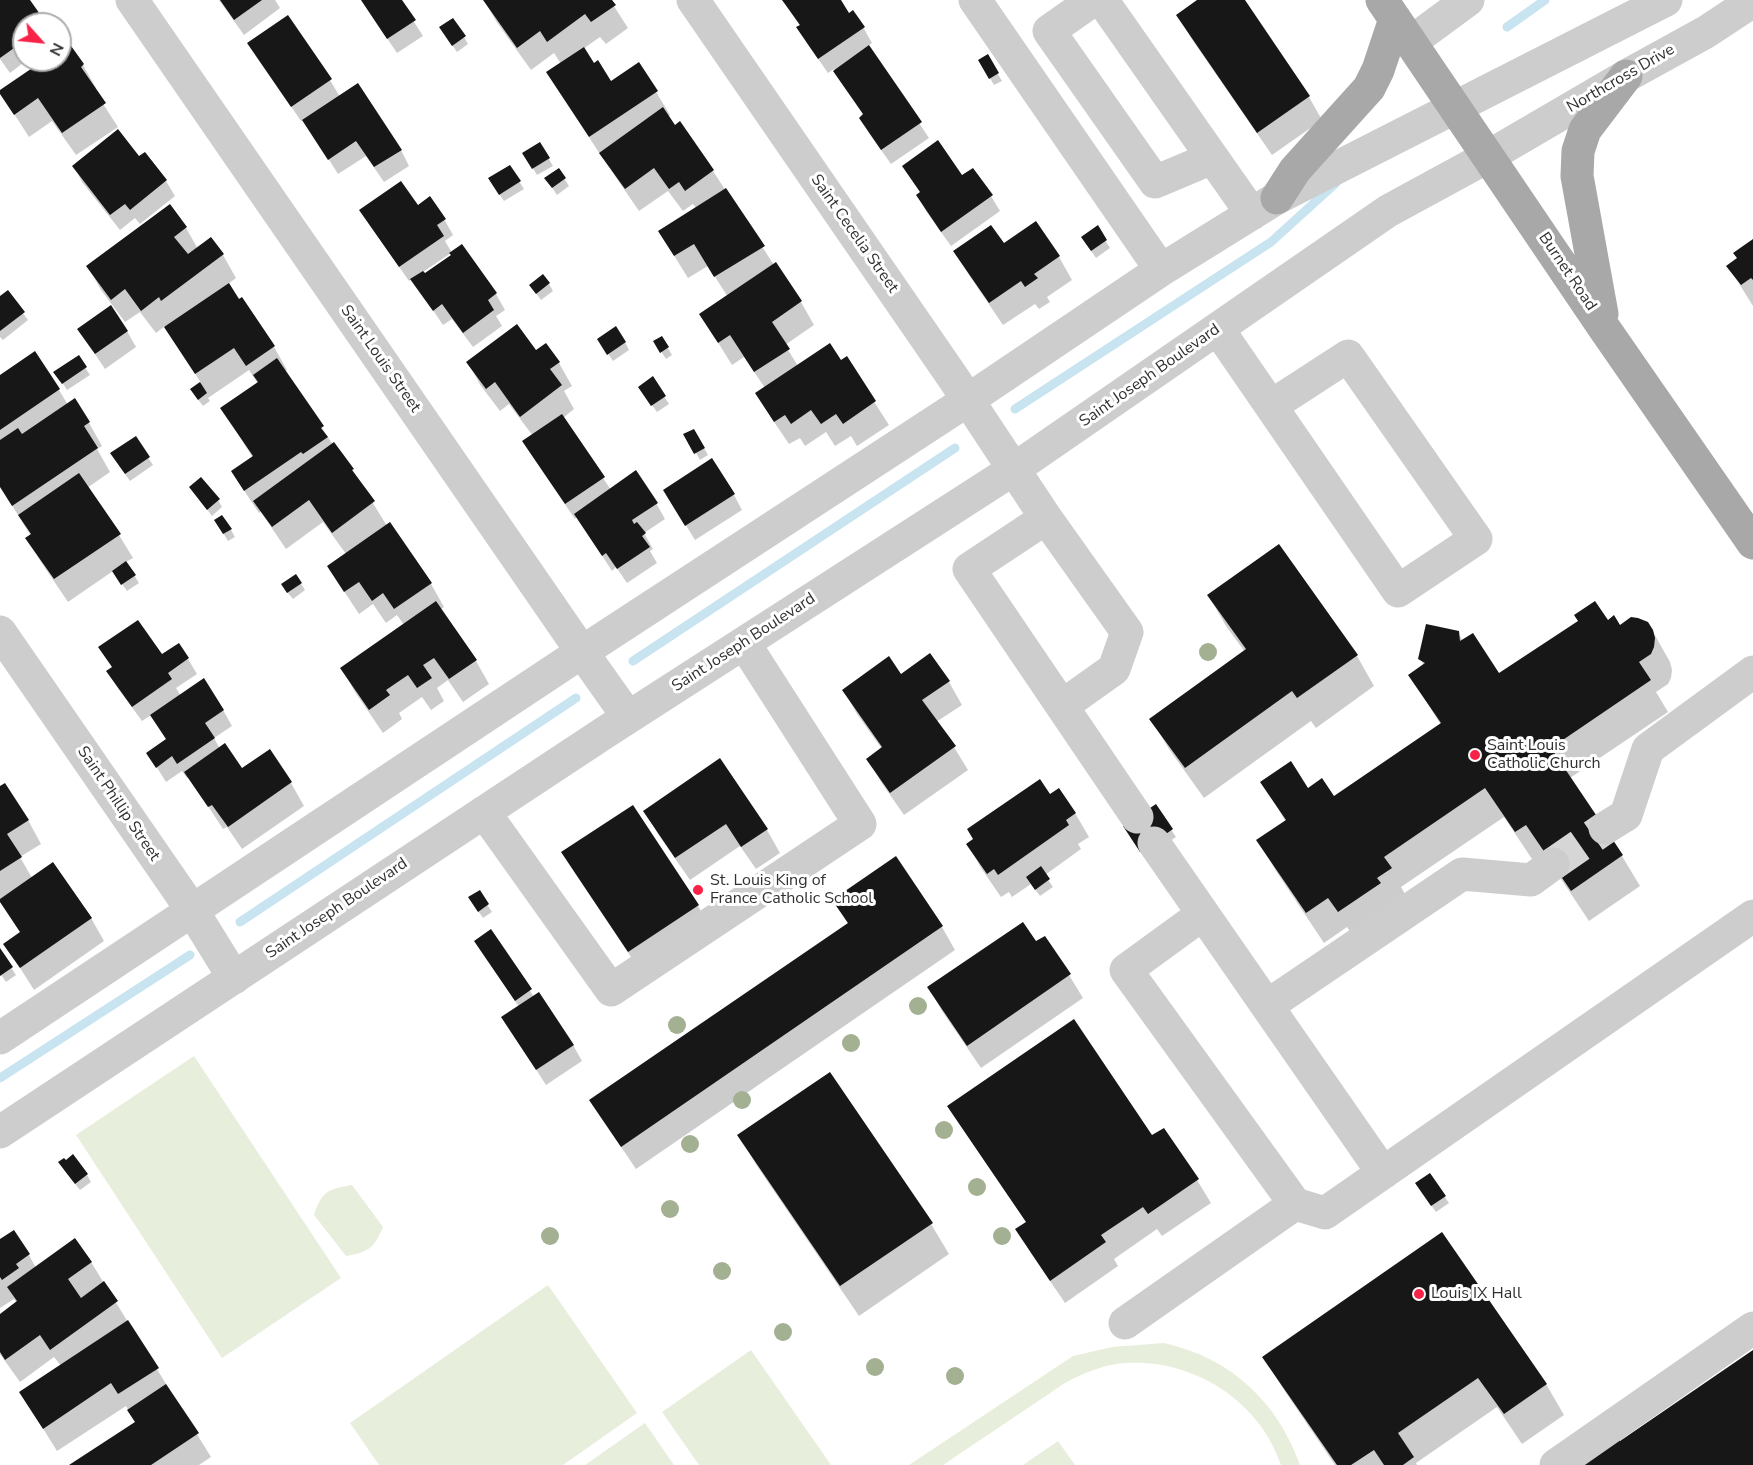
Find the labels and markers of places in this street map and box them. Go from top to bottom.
place label: Saint Louis Catholic Church [1487,736,1600,774]
marker: Saint Louis Catholic Church [1468,748,1482,762]
place label: St. Louis King of France Catholic School [710,871,873,909]
marker: St. Louis King of France Catholic School [691,883,705,897]
place label: Louis IX Hall [1431,1284,1522,1304]
marker: Louis IX Hall [1412,1287,1426,1301]

